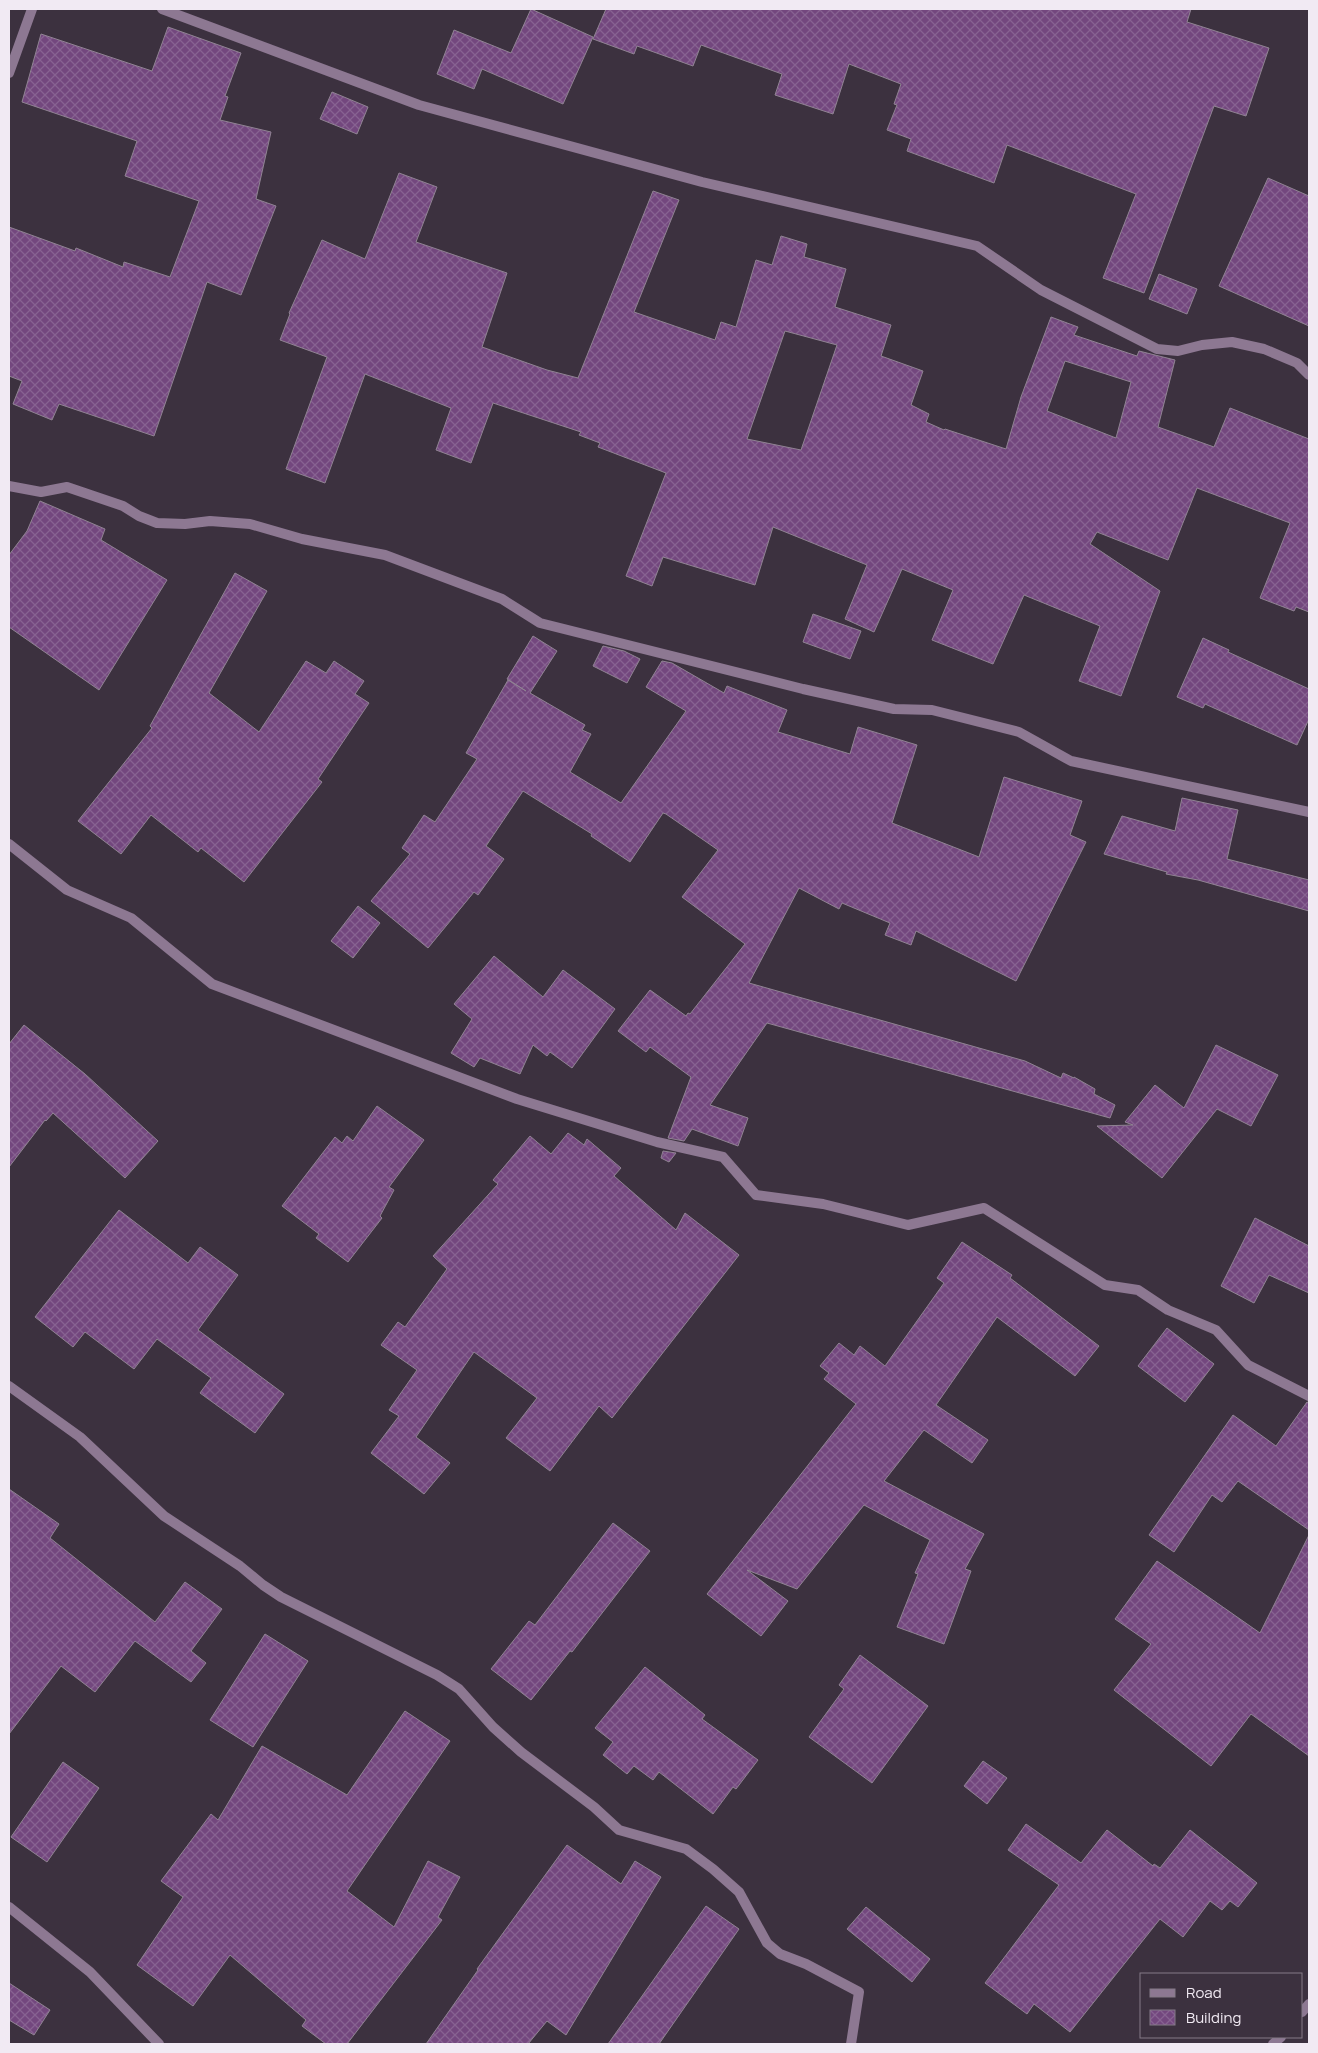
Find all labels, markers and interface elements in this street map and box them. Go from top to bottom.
legend [1140,1973,1303,2038]
text: Road [1186,1982,1222,2003]
text: Building [1186,2007,1241,2028]

